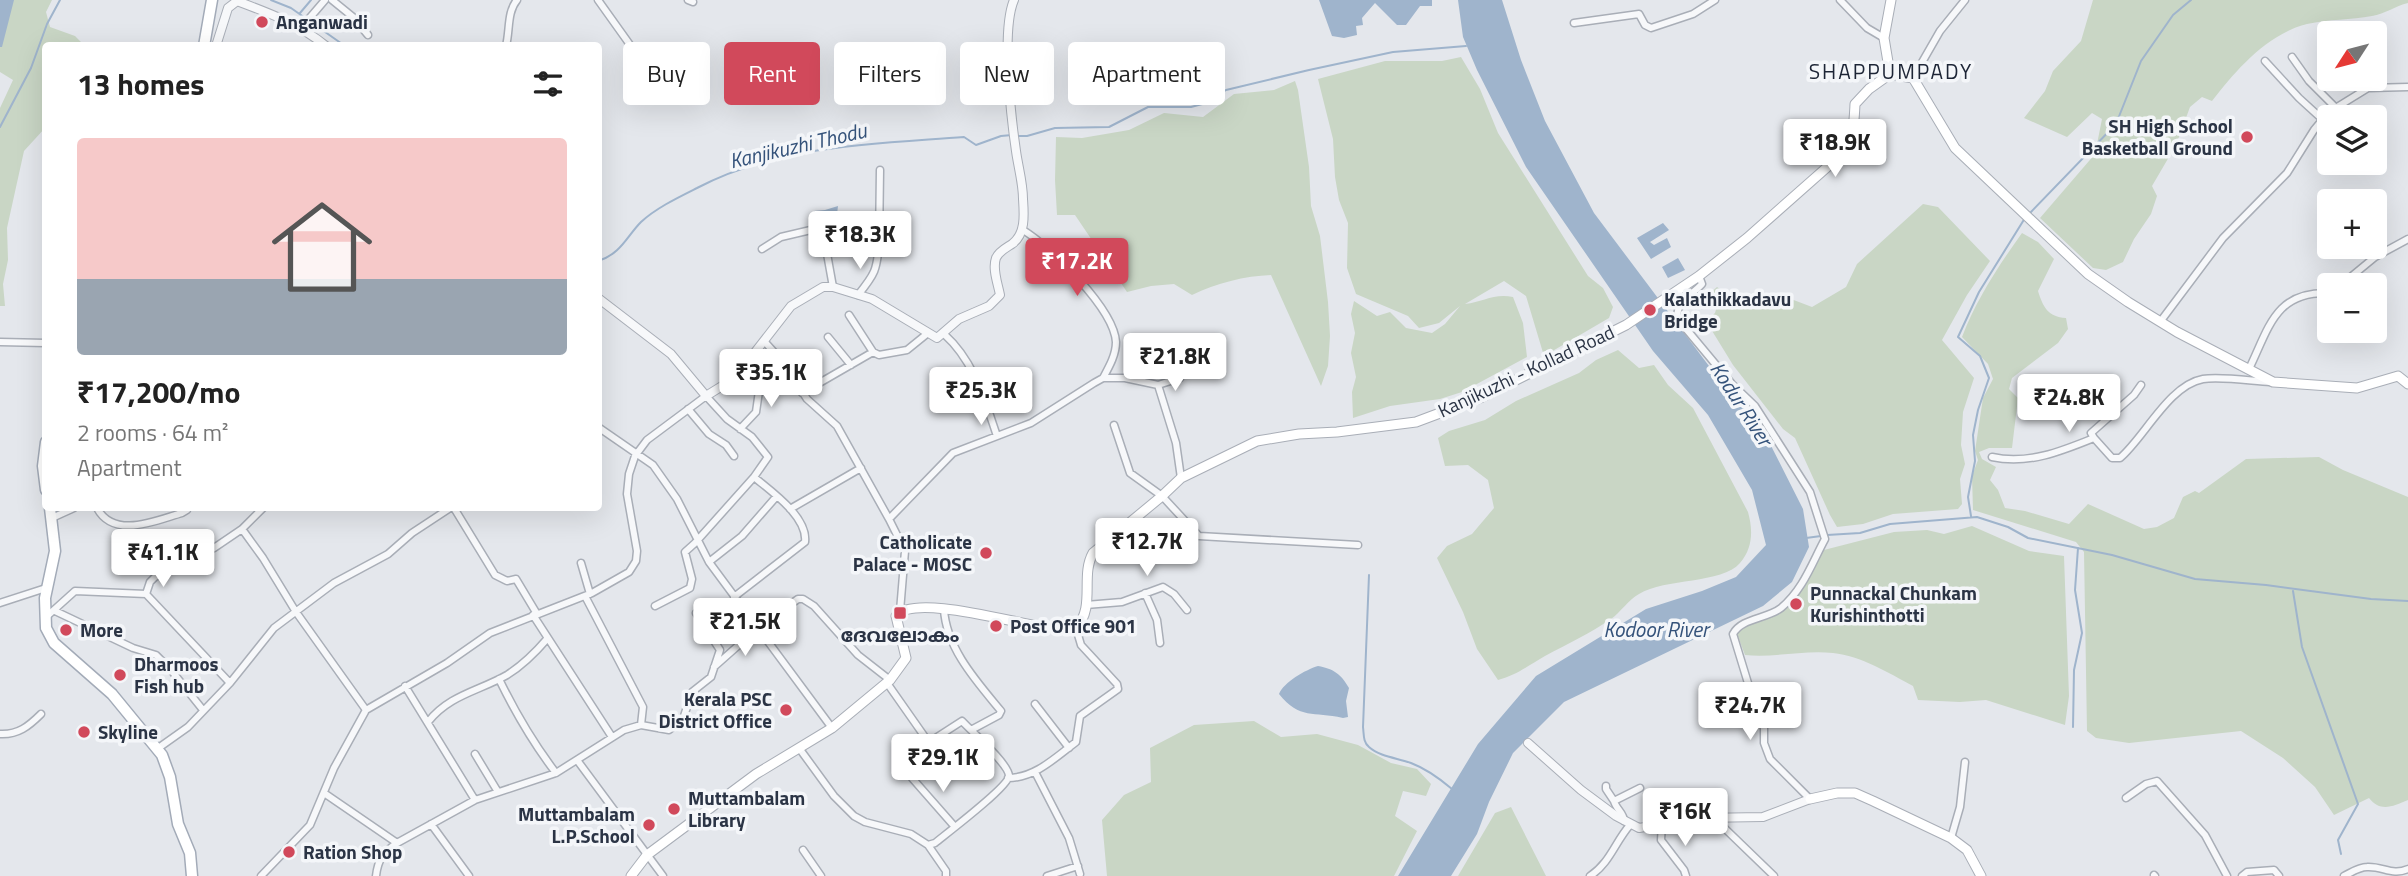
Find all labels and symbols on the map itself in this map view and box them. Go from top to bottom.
place label: Anganwadi [276,7,368,36]
marker: Anganwadi [254,14,270,30]
north arrow [2317,21,2387,91]
district label: SHAPPUMPADY [1809,55,1973,87]
place label: SH High School Basketball Ground [2082,111,2233,162]
water label: Kanjikuzhi Thodu [726,113,871,176]
pin: ₹18.9K [1778,120,1892,179]
marker: SH High School Basketball Ground [2239,129,2255,145]
pin: ₹18.3K [803,212,917,271]
pin: ₹17.2K [1020,238,1134,298]
place label: Kalathikkadavu Bridge [1664,284,1791,335]
marker: Kalathikkadavu Bridge [1642,302,1658,318]
street label: Kanjikuzhi - Kollad Road [1433,317,1619,424]
pin: ₹21.8K [1118,334,1232,393]
pin: ₹35.1K [714,350,828,409]
water label: Kodur River [1703,355,1782,454]
pin: ₹25.3K [924,368,1038,427]
pin: ₹24.8K [2012,374,2126,434]
pin: ₹12.7K [1090,518,1204,578]
place label: Catholicate Palace - MOSC [853,527,972,578]
pin: ₹41.1K [106,530,220,589]
marker: Catholicate Palace - MOSC [978,545,994,561]
place label: Punnackal Chunkam Kurishinthotti [1810,578,1977,629]
marker: Punnackal Chunkam Kurishinthotti [1788,596,1804,612]
pin: ₹21.5K [688,598,802,658]
marker: ദേവലോകം [892,605,908,621]
place label: Post Office 901 [1010,611,1136,640]
water label: Kodoor River [1603,613,1711,645]
place label: More [80,615,123,644]
marker: Post Office 901 [988,618,1004,634]
place label: ദേവലോകം [841,620,959,649]
marker: More [58,622,74,638]
place label: Dharmoos Fish hub [134,649,219,700]
marker: Dharmoos Fish hub [112,667,128,683]
pin: ₹24.7K [1693,682,1807,742]
place label: Kerala PSC District Office [659,684,772,735]
marker: Kerala PSC District Office [778,702,794,718]
place label: Skyline [98,717,158,746]
marker: Skyline [76,724,92,740]
pin: ₹29.1K [886,734,1000,794]
place label: Muttambalam Library [688,783,805,834]
pin: ₹16K [1644,788,1726,848]
place label: Muttambalam L.P.School [518,799,635,850]
marker: Muttambalam Library [666,801,682,817]
marker: Muttambalam L.P.School [641,817,657,833]
place label: Ration Shop [303,837,402,866]
marker: Ration Shop [281,844,297,860]

